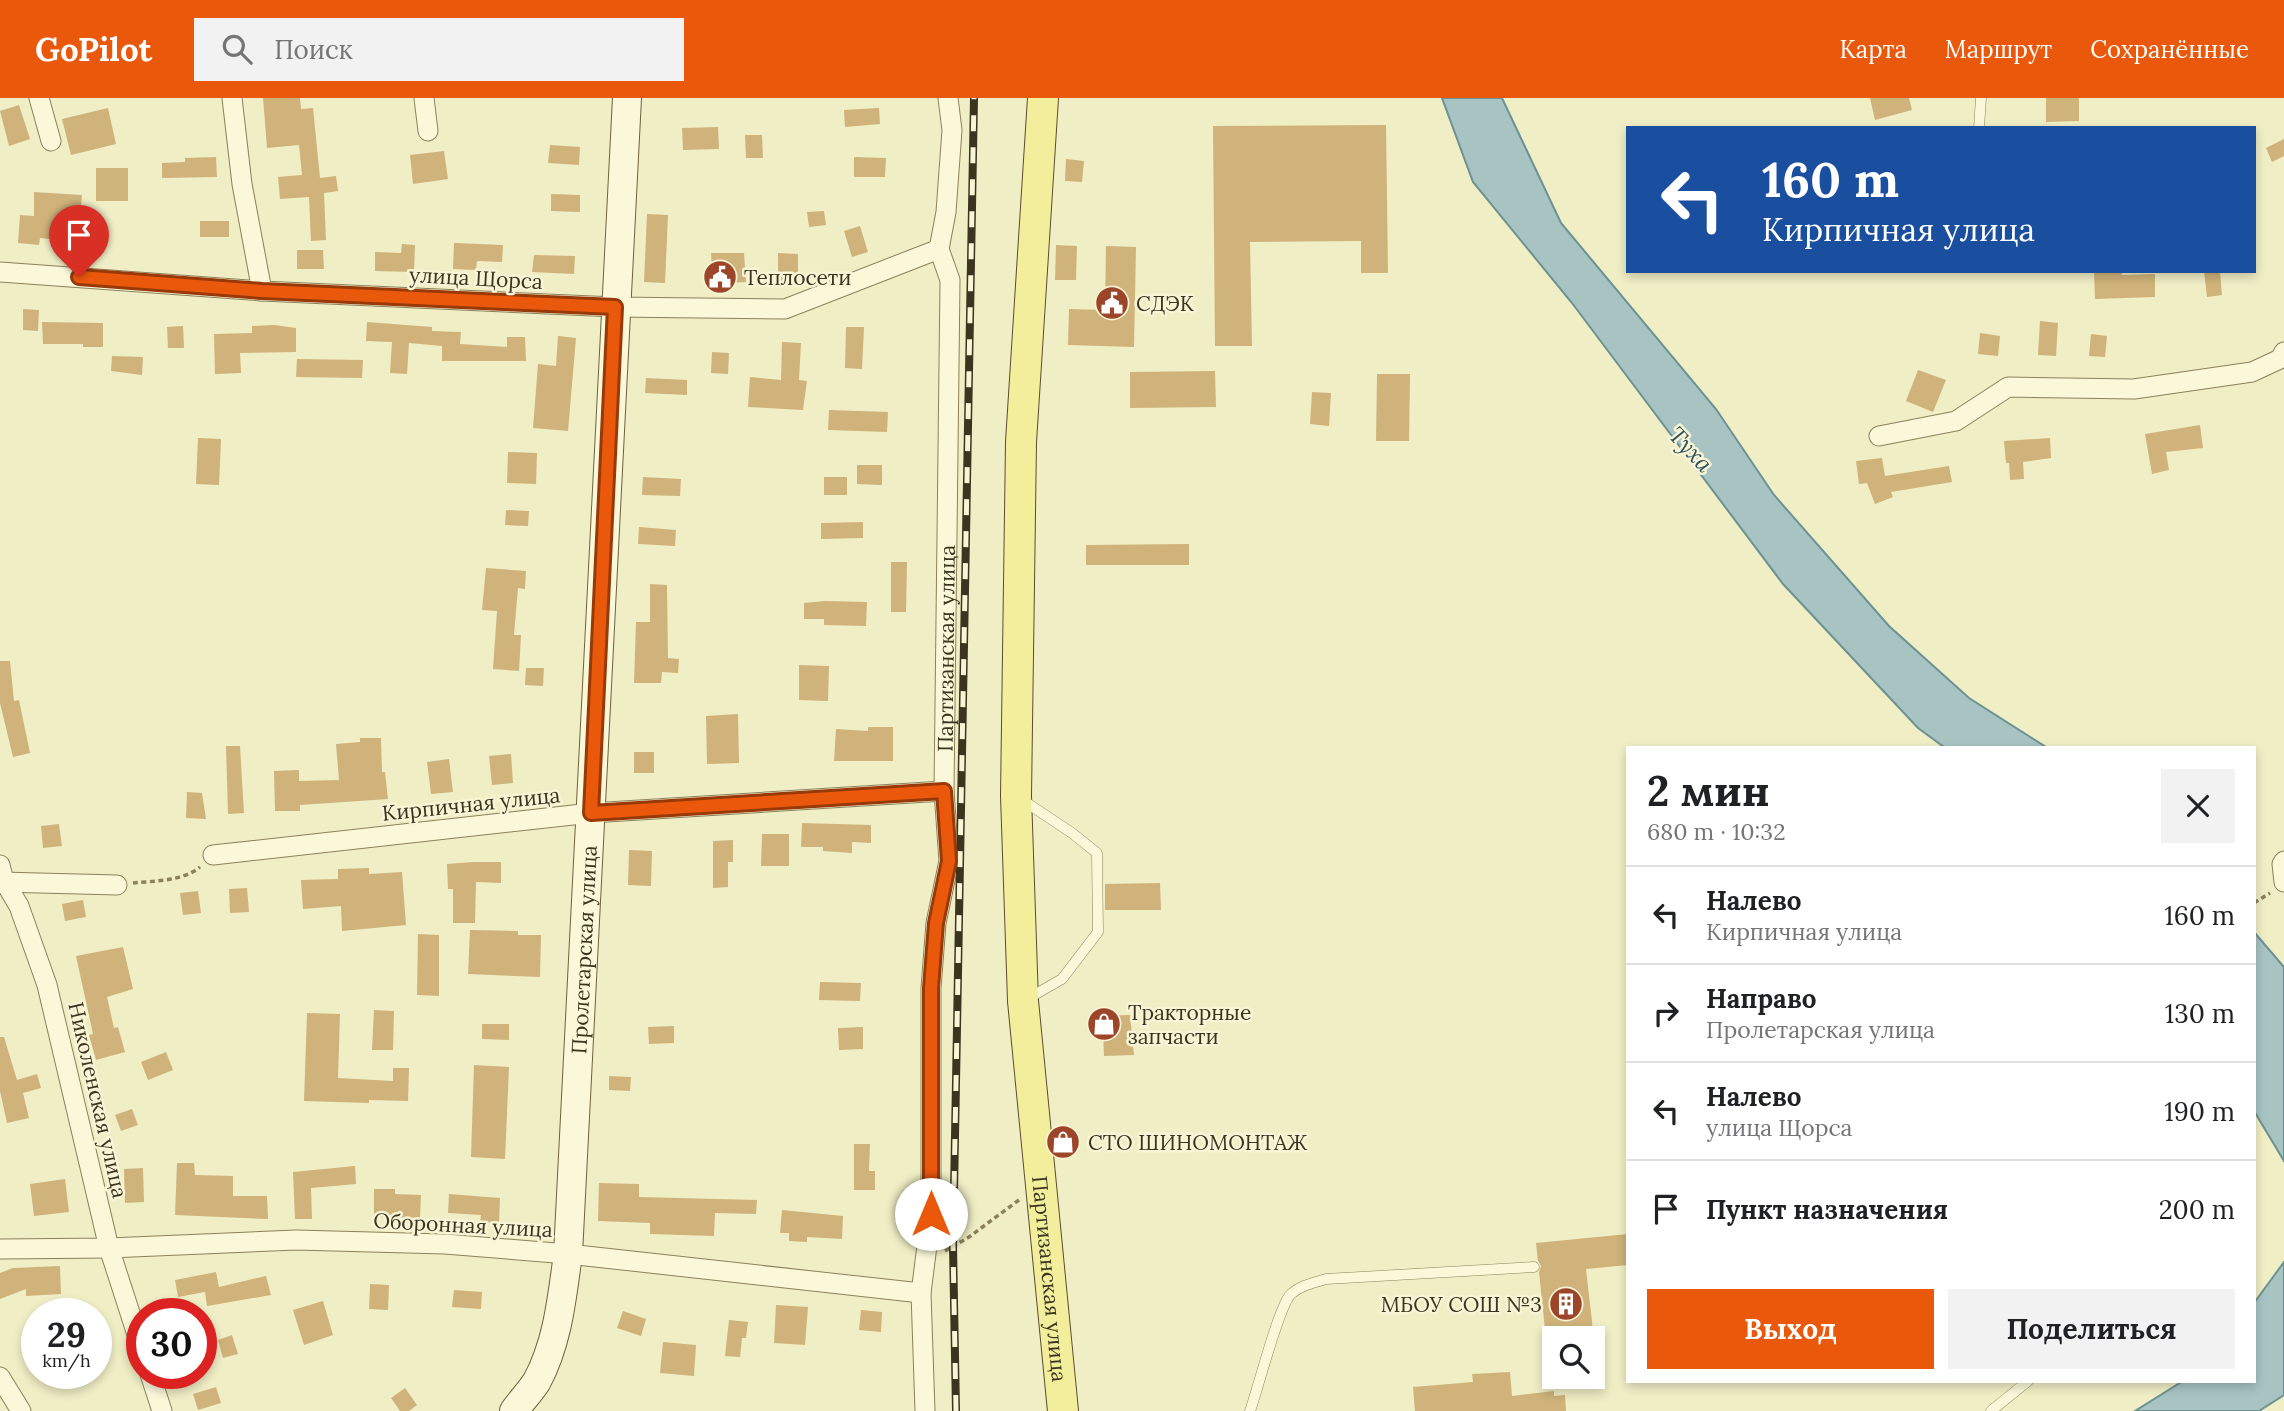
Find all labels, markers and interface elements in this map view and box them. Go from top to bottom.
search box [194,18,684,81]
text: GoPilot [35,28,152,70]
icon: search [218,30,256,68]
text: Поиск [274,33,353,66]
text: Карта [1839,34,1907,65]
text: Маршрут [1945,34,2052,65]
text: Сохранённые [2090,34,2249,65]
text: 160 m [1762,148,1899,210]
icon: left [1647,154,1738,245]
pin [49,205,109,277]
text: Кирпичная улица [1762,209,2035,250]
icon: arrive [60,216,98,254]
public building icon: Теплосети [701,258,739,296]
street label: улица Щорса [409,261,544,295]
place label: Теплосети [744,264,851,291]
public building icon: СДЭК [1093,284,1131,322]
place label: СДЭК [1136,290,1195,317]
water label: Туха [1663,420,1719,478]
street label: Партизанская улица [931,545,960,752]
text: 2 мин [1647,764,1770,818]
button: close [2161,769,2235,843]
street label: Кирпичная улица [381,781,562,827]
text: 680 m · 10:32 [1647,817,1786,846]
street label: Пролетарская улица [565,844,602,1055]
text: Налево [1706,884,1802,917]
icon: left [1647,896,1685,934]
text: 160 m [2164,899,2235,932]
text: Кирпичная улица [1706,917,1902,946]
text: Направо [1706,982,1817,1015]
icon: right [1647,994,1685,1032]
text: 130 m [2165,997,2235,1030]
street label: Николенская улица [62,999,134,1201]
place label: Тракторные запчасти [1128,999,1251,1050]
shop icon: Тракторные запчасти [1085,1005,1123,1043]
text: Пролетарская улица [1706,1015,1935,1044]
text: Налево [1706,1080,1802,1113]
icon: left [1647,1092,1685,1130]
text: 190 m [2164,1095,2235,1128]
text: улица Щорса [1706,1113,1852,1142]
shop icon: СТО ШИНОМОНТАЖ [1044,1123,1082,1161]
place label: СТО ШИНОМОНТАЖ [1088,1129,1308,1156]
street label: Партизанская улица [1027,1174,1074,1383]
position arrow [894,1177,968,1251]
icon: arrive [1647,1190,1685,1228]
text: Пункт назначения [1706,1193,1948,1226]
text: 200 m [2159,1193,2235,1226]
street label: Оборонная улица [373,1207,553,1243]
building icon: МБОУ СОШ №3 [1547,1285,1585,1323]
button: Выход [1647,1289,1934,1369]
button: Поделиться [1948,1289,2235,1369]
place label: МБОУ СОШ №3 [1381,1291,1542,1318]
speed limit sign: 30 [126,1298,217,1389]
text: 29 [47,1312,86,1357]
map controls [1542,1326,1605,1389]
button: search [1542,1326,1605,1389]
text: km/h [42,1349,91,1372]

